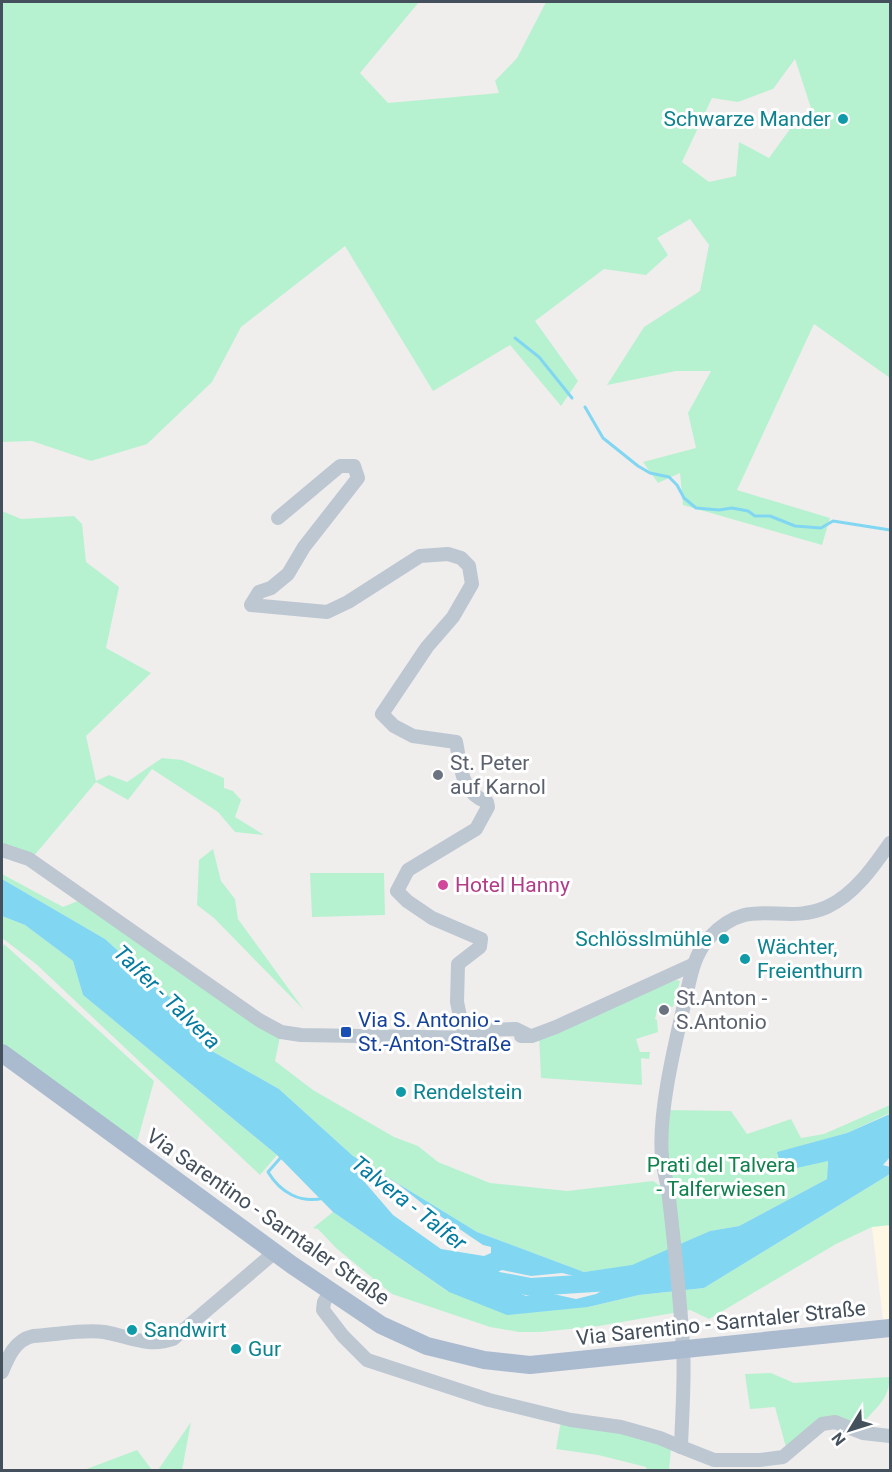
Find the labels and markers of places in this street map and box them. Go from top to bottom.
place label: Schwarze Mander [664,107,831,131]
marker: Schwarze Mander [836,112,850,126]
place label: St. Peter auf Karnol [450,751,546,799]
marker: St. Peter auf Karnol [431,768,445,782]
place label: Hotel Hanny [455,873,570,897]
marker: Hotel Hanny [436,878,450,892]
place label: Schlösslmühle [575,927,712,951]
marker: Schlösslmühle [717,932,731,946]
place label: Wächter, Freienthurn [757,935,863,983]
marker: Wächter, Freienthurn [738,952,752,966]
place label: St.Anton - S.Antonio [676,986,768,1034]
marker: St.Anton - S.Antonio [657,1003,671,1017]
place label: Via S. Antonio - St.-Anton-Straße [358,1008,511,1056]
marker: Via S. Antonio - St.-Anton-Straße [339,1025,353,1039]
place label: Rendelstein [413,1080,522,1104]
marker: Rendelstein [394,1085,408,1099]
place label: Sandwirt [144,1318,227,1342]
marker: Sandwirt [125,1323,139,1337]
place label: Gur [248,1337,281,1361]
marker: Gur [229,1342,243,1356]

